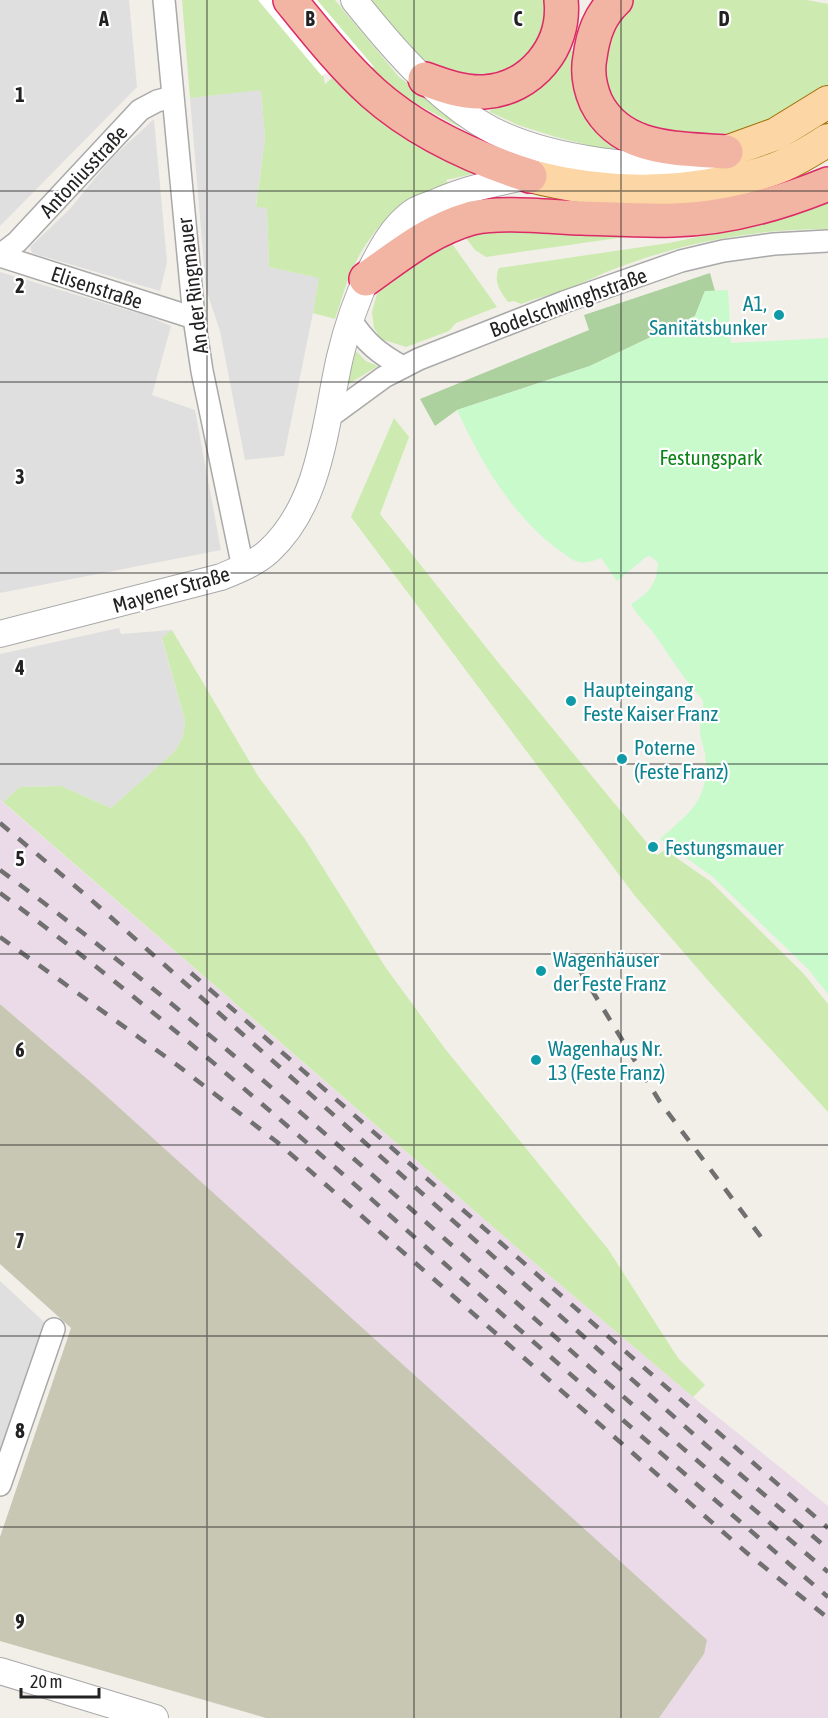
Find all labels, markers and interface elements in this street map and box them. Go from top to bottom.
text: A [98,7,109,30]
text: B [305,7,315,30]
text: C [514,7,523,30]
text: D [718,7,730,30]
text: 1 [15,83,25,106]
street label: Antoniusstraße [34,120,132,222]
street label: An der Ringmauer [172,216,212,356]
street label: Elisenstraße [48,261,146,313]
street label: Bodelschwinghstraße [486,262,650,342]
text: 2 [15,274,25,297]
place label: A1, Sanitätsbunker [649,291,768,339]
marker: A1, Sanitätsbunker [772,308,786,322]
park label: Festungspark [660,445,762,469]
text: 3 [15,465,25,488]
street label: Mayener Straße [110,561,232,617]
text: 4 [14,656,25,679]
place label: Haupteingang Feste Kaiser Franz [583,677,718,725]
marker: Haupteingang Feste Kaiser Franz [564,694,578,708]
place label: Poterne (Feste Franz) [634,735,729,783]
marker: Poterne (Feste Franz) [615,752,629,766]
place label: Festungsmauer [665,835,784,859]
marker: Festungsmauer [646,840,660,854]
text: 5 [15,847,25,870]
place label: Wagenhäuser der Feste Franz [553,947,667,995]
marker: Wagenhäuser der Feste Franz [534,964,548,978]
place label: Wagenhaus Nr. 13 (Feste Franz) [548,1036,665,1084]
text: 6 [15,1038,25,1061]
marker: Wagenhaus Nr. 13 (Feste Franz) [529,1053,543,1067]
text: 7 [15,1229,25,1252]
text: 8 [15,1419,25,1442]
text: 9 [15,1610,25,1633]
scale bar [21,1661,99,1699]
text: 20 m [30,1671,62,1692]

